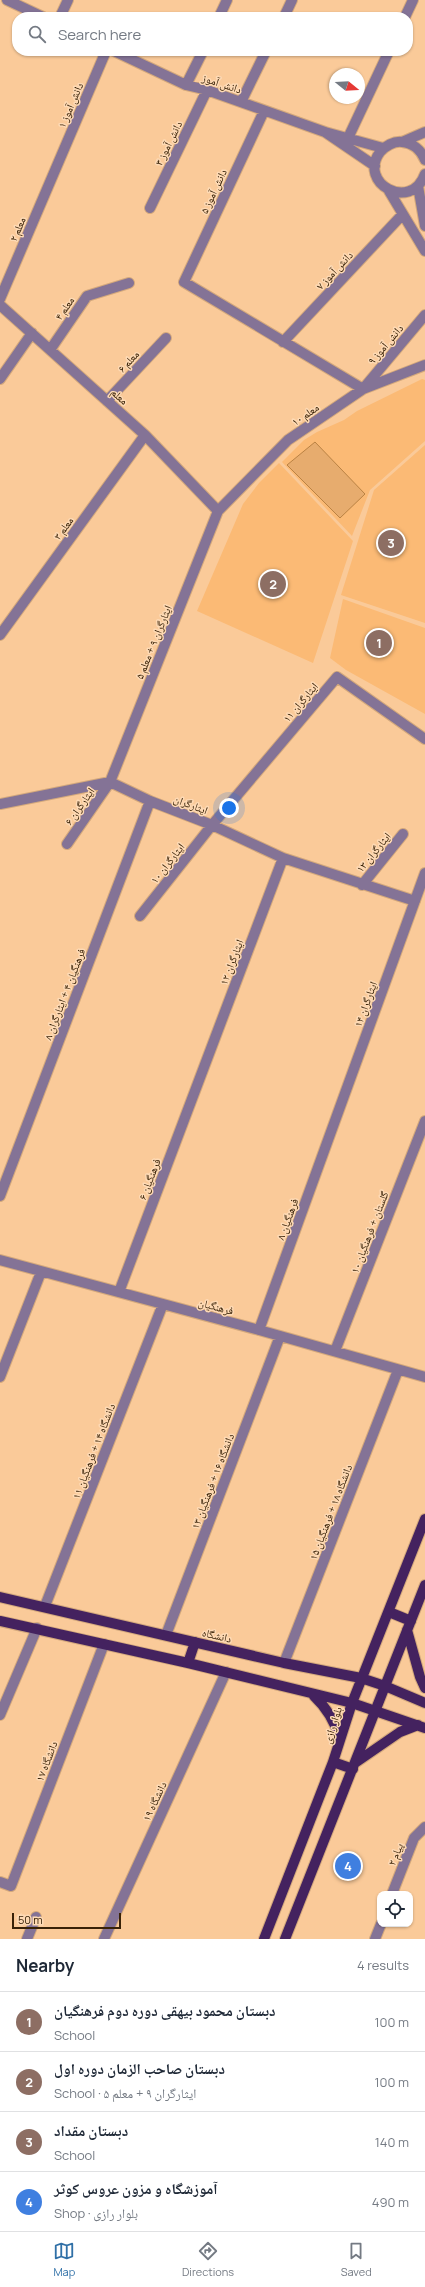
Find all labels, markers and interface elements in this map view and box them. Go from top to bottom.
search box [12,12,413,56]
icon: search [26,23,48,45]
text: Search here [58,24,141,45]
north arrow [329,68,365,104]
street label: دانش آموز [199,69,244,97]
street label: دانش آموز ۱ [54,80,86,130]
street label: دانش آموز ۳ [151,118,185,168]
street label: دانش آموز ۵ [196,166,230,216]
street label: معلم ۲ [5,214,30,244]
street label: دانش آموز ۷ [312,247,356,293]
street label: معلم ۴ [51,293,78,323]
street label: دانش آموز ۹ [364,321,406,367]
street label: معلم ۶ [114,347,143,376]
street label: معلم [108,384,132,408]
street label: معلم ۱۰ [288,399,322,429]
street label: معلم ۳ [50,513,77,543]
pin: 3 [378,528,404,558]
pin: 2 [260,569,286,599]
street label: ایثارگران ۹ + معلم ۵ [131,603,176,682]
pin: 1 [366,628,392,658]
street label: ایثارگران ۱۱ [279,679,321,725]
street label: ایثارگران ۶ [61,784,97,828]
street label: ایثارگران [172,791,210,817]
your location [219,798,239,818]
street label: ایثارگران ۱۳ [352,829,394,875]
street label: ایثارگران ۱۰ [146,840,188,886]
street label: ایثارگران ۱۲ [215,937,247,987]
street label: فرهنگیان ۴ + ایثارگران ۸ [40,946,88,1042]
street label: ایثارگران ۱۴ [350,979,380,1029]
street label: فرهنگیان ۶ [134,1156,164,1202]
street label: گلستان + فرهنگیان ۱۰ [346,1188,392,1275]
street label: فرهنگیان ۸ [273,1196,302,1242]
street label: فرهنگیان [197,1294,236,1318]
street label: دانشگاه ۱۴ + فرهنگیان ۱۱ [68,1401,118,1501]
street label: دانشگاه ۱۶ + فرهنگیان ۱۳ [187,1431,237,1531]
street label: دانشگاه ۱۸ + فرهنگیان ۱۵ [305,1462,355,1562]
street label: دانشگاه [201,1624,234,1646]
street label: بلوار رازی [319,1705,345,1745]
street label: دانشگاه ۱۷ [31,1738,61,1783]
street label: دانشگاه ۱۹ [138,1778,170,1823]
street label: پیام ۲ [384,1840,406,1868]
pin: 4 [335,1851,361,1881]
map controls [377,1891,413,1927]
button: locate [377,1891,413,1927]
scale bar [12,1911,121,1930]
text: 50 m [18,1912,43,1927]
text: Nearby [16,1954,74,1977]
text: 4 results [357,1956,409,1974]
text: دبستان محمود بیهقی دوره دوم فرهنگیان [54,2000,276,2021]
text: 1 [26,2013,32,2031]
text: 100 m [374,2013,409,2031]
text: School [54,2026,95,2044]
text: دبستان صاحب الزمان دوره اول [54,2058,225,2079]
text: 2 [25,2073,33,2091]
text: 100 m [374,2073,409,2091]
text: School · ایثارگران ۹ + معلم ۵ [54,2084,196,2102]
text: دبستان مقداد [54,2120,128,2141]
text: 3 [25,2133,33,2151]
text: 140 m [375,2133,409,2151]
text: School [54,2146,95,2164]
text: آموزشگاه و مزون عروس کوثر [54,2178,218,2199]
text: 4 [25,2193,33,2211]
text: 490 m [372,2193,409,2211]
text: Shop · بلوار رازی [54,2204,138,2222]
tab: Map [53,2240,75,2279]
tab: Directions [182,2240,234,2279]
tab: Saved [341,2240,372,2279]

